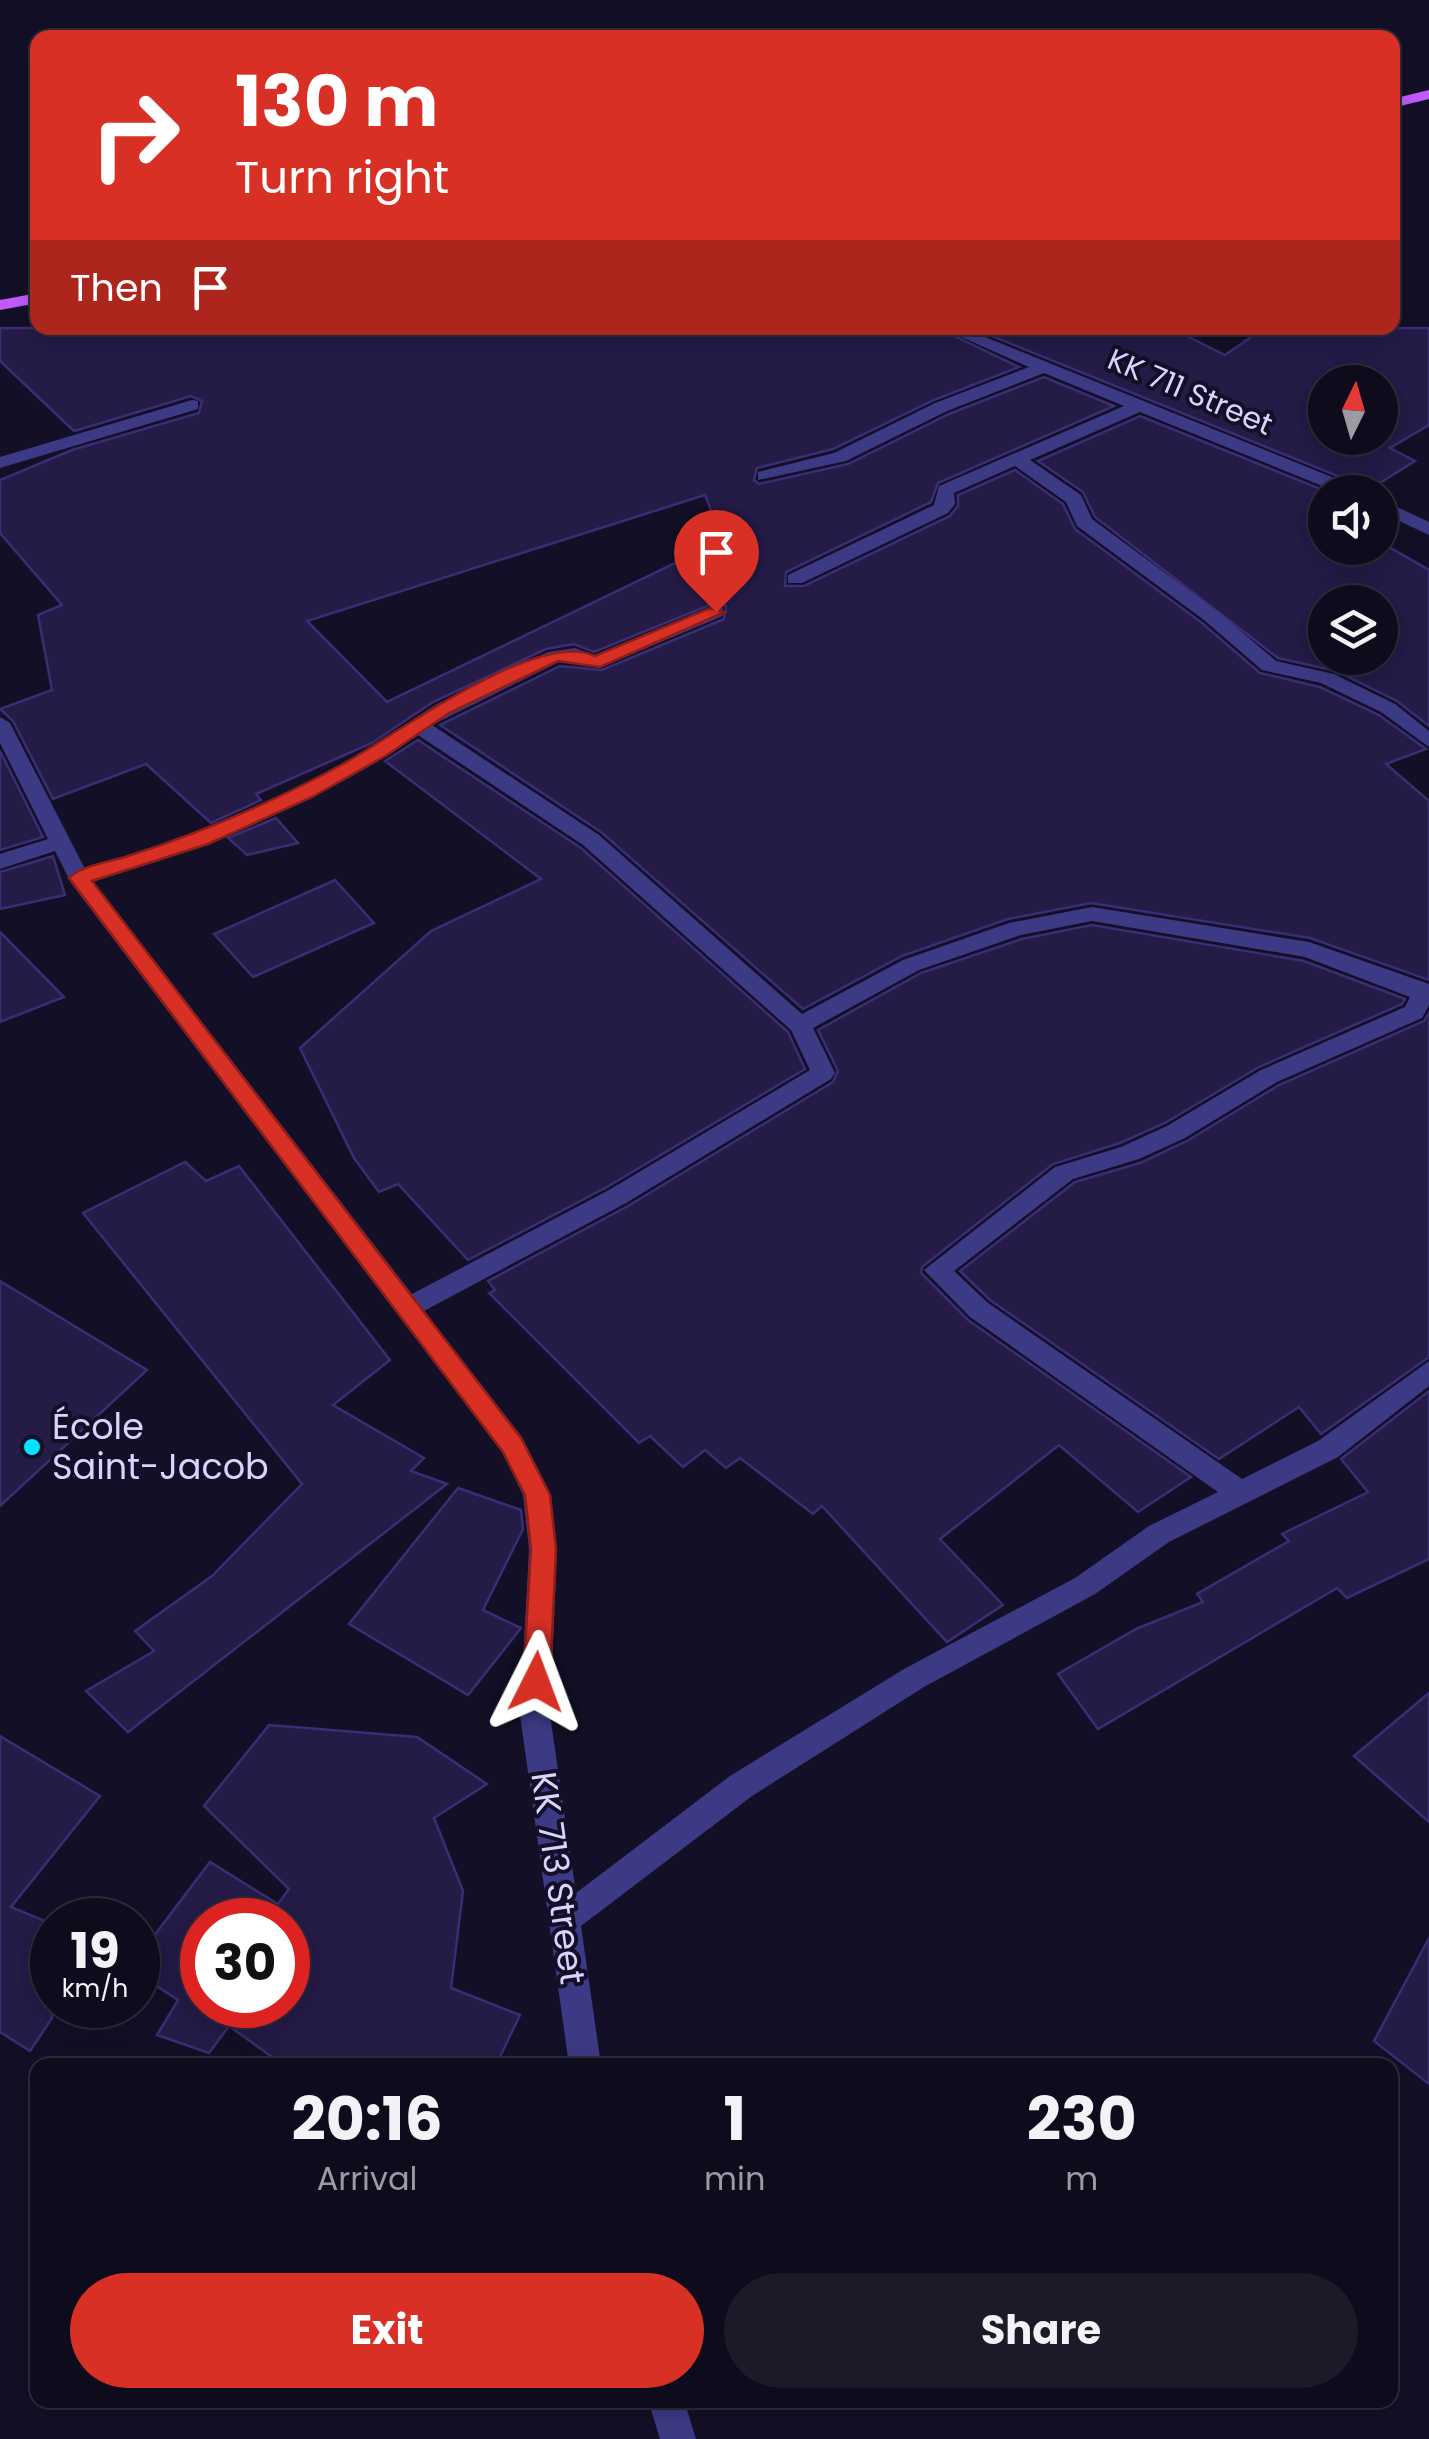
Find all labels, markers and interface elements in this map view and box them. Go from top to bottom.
text: 130 m [235,52,438,151]
icon: right [70,70,200,200]
text: Turn right [235,146,449,209]
icon: arrive [183,260,238,315]
text: Then [70,261,163,314]
street label: KK 711 Street [1101,337,1279,446]
north arrow [1308,365,1398,455]
map controls [1308,365,1398,675]
button: sound [1308,475,1398,565]
pin [674,510,759,613]
icon: arrive [689,525,744,580]
button: layers [1308,585,1398,675]
place label: École Saint-Jacob [52,1402,269,1491]
marker: École Saint-Jacob [21,1436,43,1458]
position arrow [484,1630,588,1734]
street label: KK 713 Street [519,1769,598,1987]
speed limit sign: 30 [180,1898,310,2028]
text: 19 [70,1915,120,1986]
text: km/h [62,1971,128,2006]
text: 20:16 [291,2077,443,2161]
text: 1 [723,2077,746,2161]
text: 230 [1027,2077,1137,2161]
text: Arrival [317,2156,417,2201]
text: min [704,2156,765,2201]
text: m [1065,2156,1098,2201]
button: Exit [70,2273,704,2388]
button: Share [724,2273,1358,2388]

